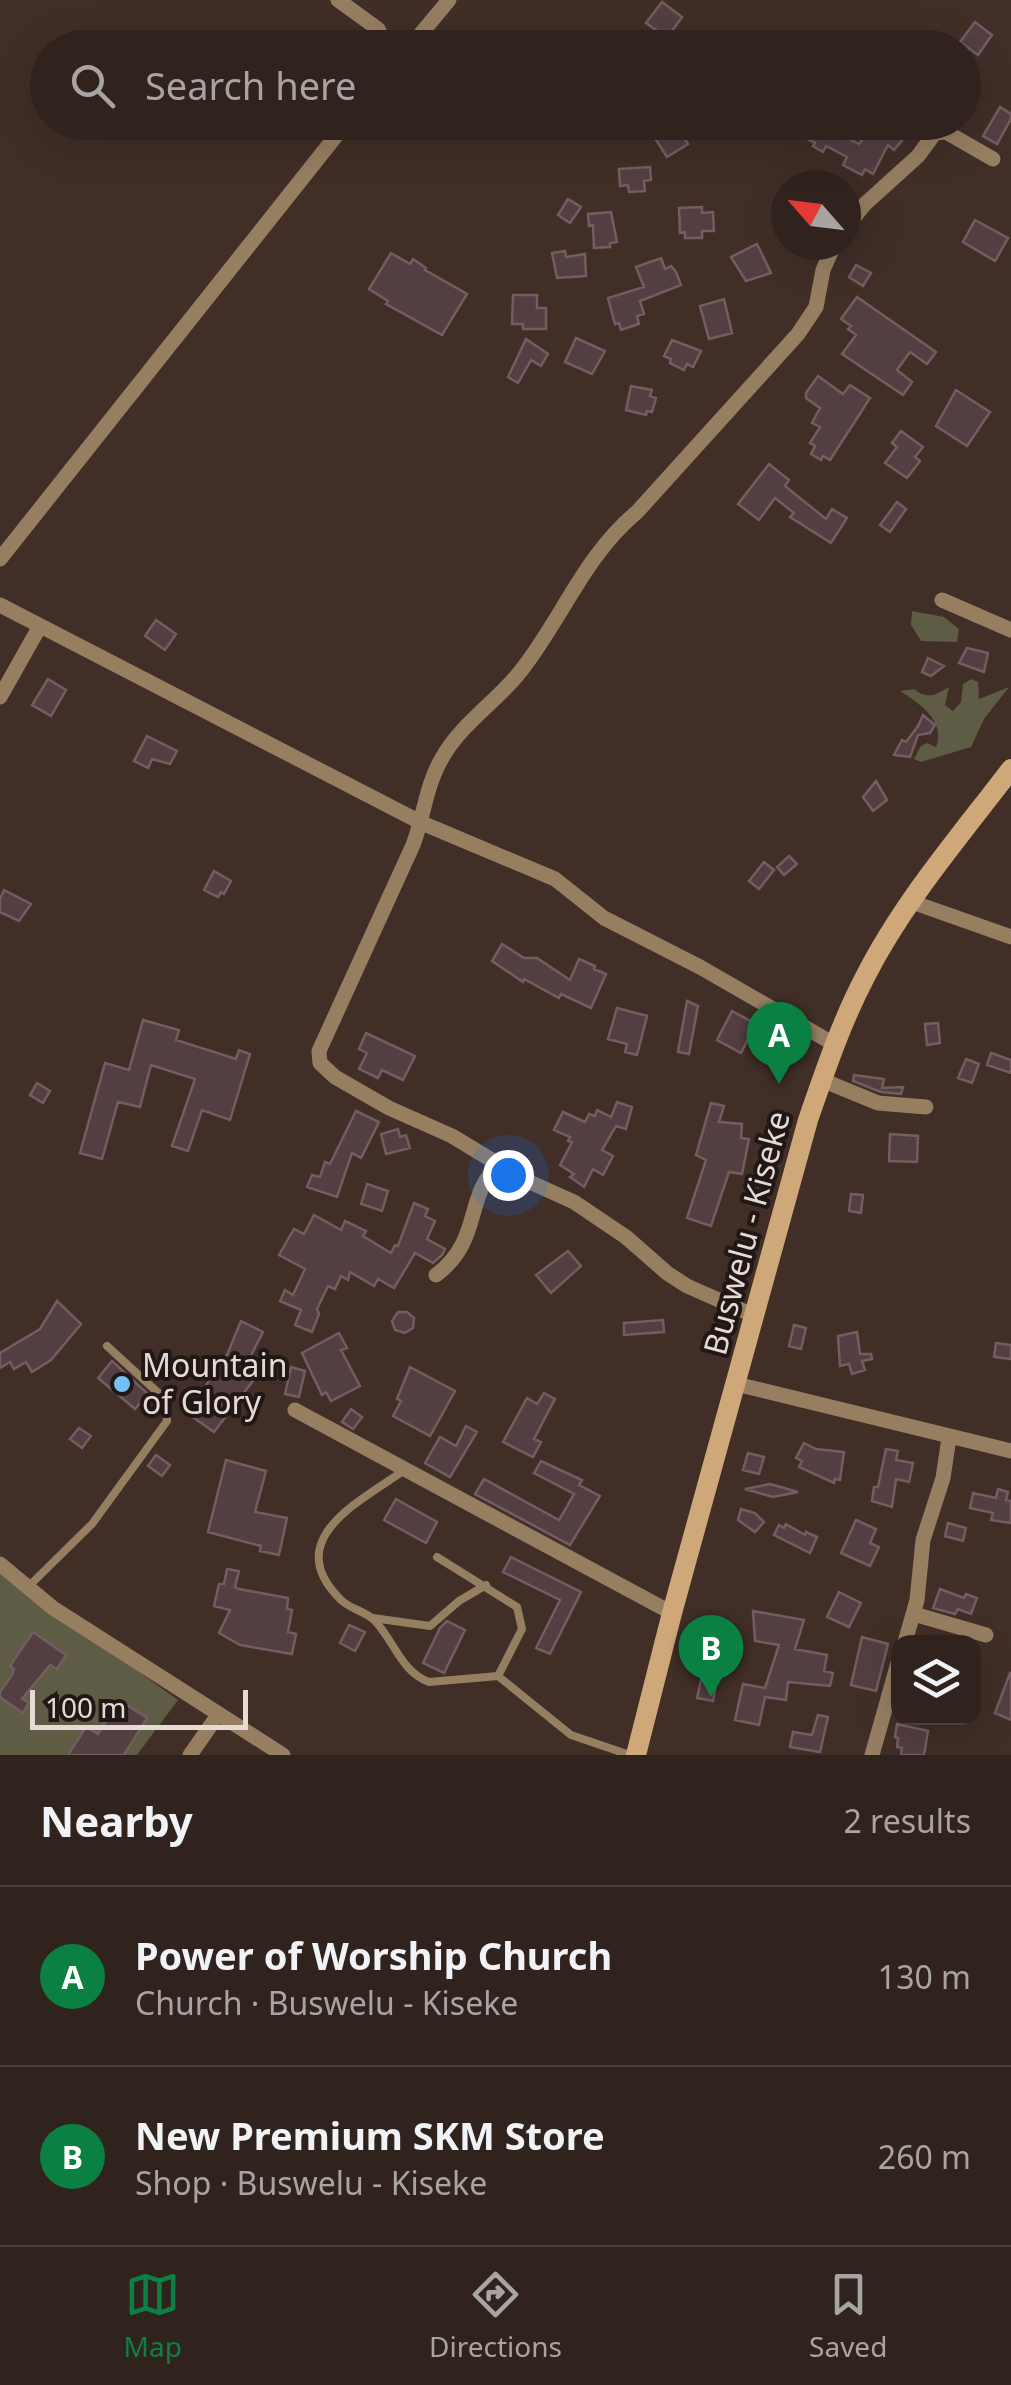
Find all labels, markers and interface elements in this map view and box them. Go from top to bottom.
search box [30,30,981,140]
icon: search [65,58,120,113]
text: Search here [145,59,356,111]
north arrow [771,170,861,260]
pin: A [746,1002,812,1084]
street label: Buswelu - Kiseke [692,1106,799,1359]
your location [483,1150,534,1201]
place label: Mountain of Glory [142,1343,287,1423]
marker: Mountain of Glory [111,1373,133,1395]
pin: B [678,1614,744,1697]
map controls [891,1635,981,1725]
button: layers [891,1635,981,1725]
scale bar [30,1685,248,1730]
text: 100 m [45,1688,127,1726]
text: Nearby [40,1792,193,1849]
text: 2 results [844,1799,971,1842]
text: Power of Worship Church [135,1929,612,1981]
text: A [61,1955,84,1998]
text: 130 m [878,1955,971,1998]
text: Church · Buswelu - Kiseke [135,1981,518,2024]
text: New Premium SKM Store [135,2109,605,2161]
text: B [62,2135,83,2178]
text: 260 m [878,2135,971,2178]
text: Shop · Buswelu - Kiseke [135,2161,487,2204]
tab: Map [124,2267,182,2365]
tab: Directions [429,2267,562,2365]
tab: Saved [809,2267,887,2365]

